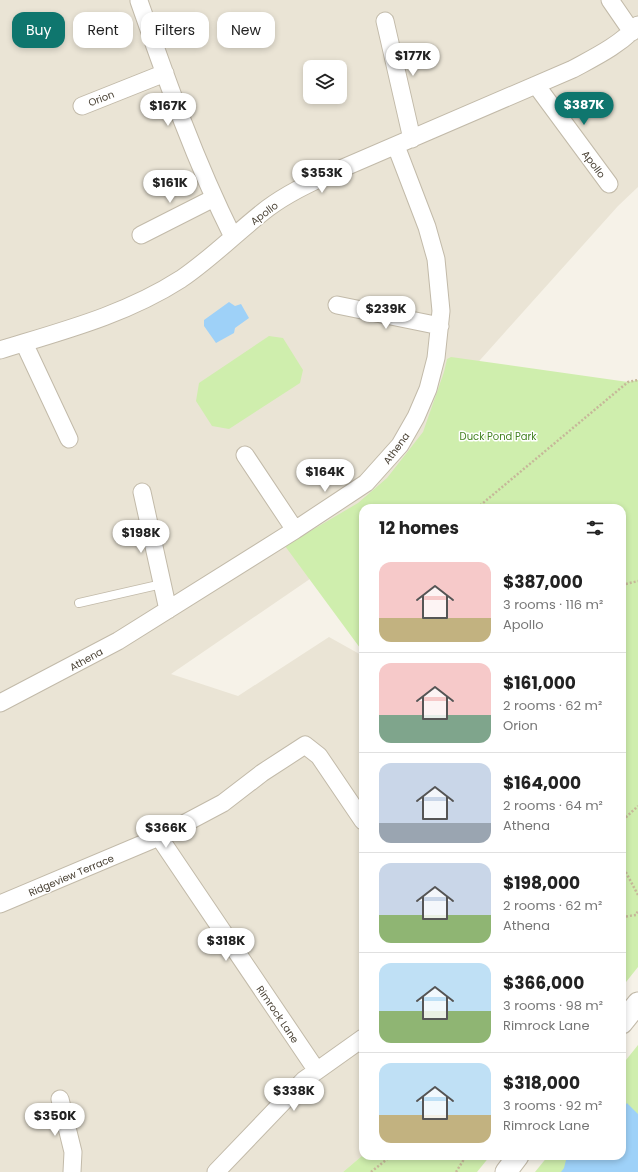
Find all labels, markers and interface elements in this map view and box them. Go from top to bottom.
chip: Buy [12,12,65,48]
chip: Rent [73,12,133,48]
chip: Filters [141,12,209,48]
chip: New [217,12,275,48]
pin: $177K [385,43,441,77]
text: $177K [395,46,431,65]
map controls [303,60,347,104]
button: layers [303,60,347,104]
street label: Orion [86,87,116,110]
pin: $387K [556,92,612,126]
pin: $167K [140,93,196,127]
text: $387K [564,95,604,114]
text: $167K [149,96,187,115]
street label: Apollo [578,147,609,181]
pin: $353K [294,160,350,194]
text: $353K [301,163,343,182]
pin: $161K [142,170,198,204]
text: $161K [152,173,188,192]
street label: Apollo [247,198,281,229]
pin: $239K [358,296,414,330]
text: $239K [366,299,406,318]
street label: Athena [380,429,413,467]
park label: Duck Pond Park [460,429,537,444]
pin: $164K [297,459,353,493]
text: $164K [305,462,345,481]
text: 12 homes [379,516,459,540]
icon: filters [584,517,606,539]
pin: $198K [113,520,169,554]
text: $198K [122,523,160,542]
text: $387,000 [503,570,583,594]
icon: home [411,578,459,626]
text: 3 rooms · 116 m² [503,595,603,614]
text: Apollo [503,615,544,634]
street label: Athena [67,644,106,675]
text: $161,000 [503,671,576,695]
icon: home [411,679,459,727]
text: 2 rooms · 62 m² [503,696,602,715]
text: Orion [503,716,538,735]
text: $164,000 [503,771,581,795]
icon: home [411,779,459,827]
text: 2 rooms · 64 m² [503,796,603,815]
pin: $366K [138,815,194,849]
text: Athena [503,816,550,835]
text: $366K [145,818,187,837]
street label: Ridgeview Terrace [26,851,116,900]
text: $198,000 [503,871,580,895]
icon: home [411,879,459,927]
text: 2 rooms · 62 m² [503,896,602,915]
text: Athena [503,916,550,935]
pin: $318K [198,928,254,962]
text: $318K [207,931,245,950]
text: $366,000 [503,971,584,995]
icon: home [411,979,459,1027]
street label: Rimrock Lane [253,983,302,1046]
text: 3 rooms · 98 m² [503,996,603,1015]
text: Rimrock Lane [503,1016,590,1035]
text: $318,000 [503,1071,580,1095]
pin: $338K [266,1078,322,1112]
icon: home [411,1079,459,1127]
text: $338K [273,1081,315,1100]
text: 3 rooms · 92 m² [503,1096,602,1115]
pin: $350K [27,1103,83,1137]
text: $350K [34,1106,76,1125]
text: Rimrock Lane [503,1116,590,1135]

